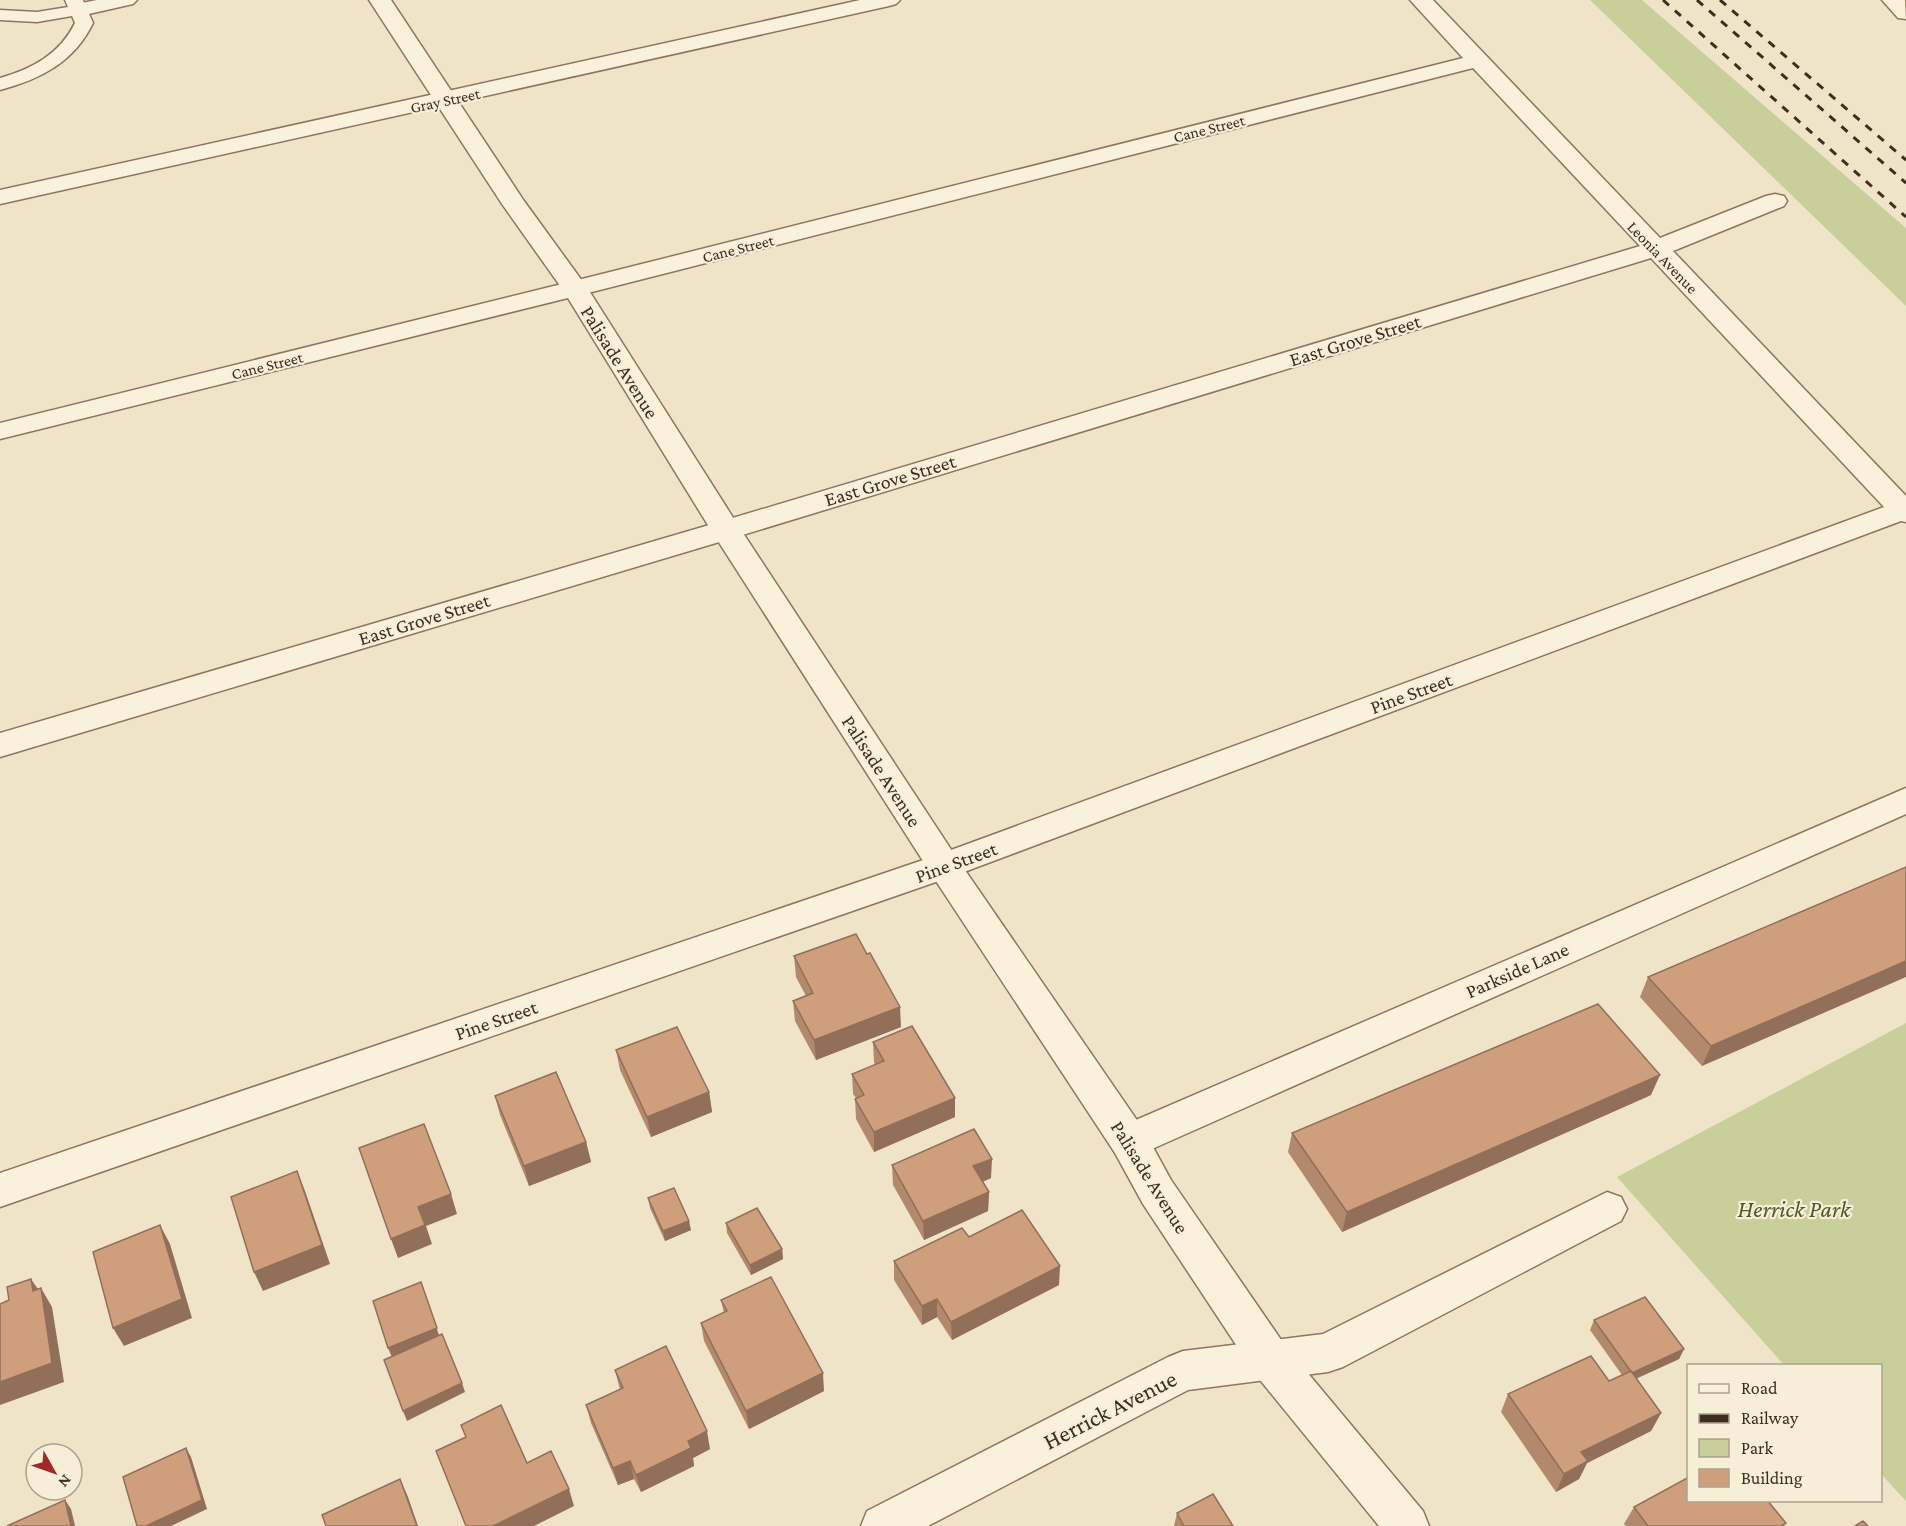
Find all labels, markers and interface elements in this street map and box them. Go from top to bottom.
street label: Gray Street [409,85,482,117]
street label: Cane Street [1172,111,1247,146]
street label: Leonia Avenue [1624,218,1701,297]
street label: Cane Street [701,231,776,266]
street label: Palisade Avenue [577,302,664,423]
street label: East Grove Street [1287,309,1424,370]
street label: Cane Street [230,348,305,383]
street label: East Grove Street [822,449,959,510]
street label: East Grove Street [356,588,493,649]
street label: Pine Street [1367,668,1455,718]
street label: Palisade Avenue [838,711,926,831]
street label: Pine Street [912,837,1000,887]
street label: Parkside Lane [1462,937,1572,1002]
street label: Pine Street [452,996,540,1044]
street label: Palisade Avenue [1107,1117,1194,1238]
park label: Herrick Park [1738,1195,1852,1222]
street label: Herrick Avenue [1039,1364,1181,1455]
legend [1687,1364,1882,1502]
text: Road [1741,1378,1778,1398]
text: Railway [1741,1408,1799,1428]
text: Park [1741,1438,1773,1458]
north arrow [24,1442,84,1502]
text: Building [1741,1468,1803,1488]
text: N [55,1472,75,1491]

